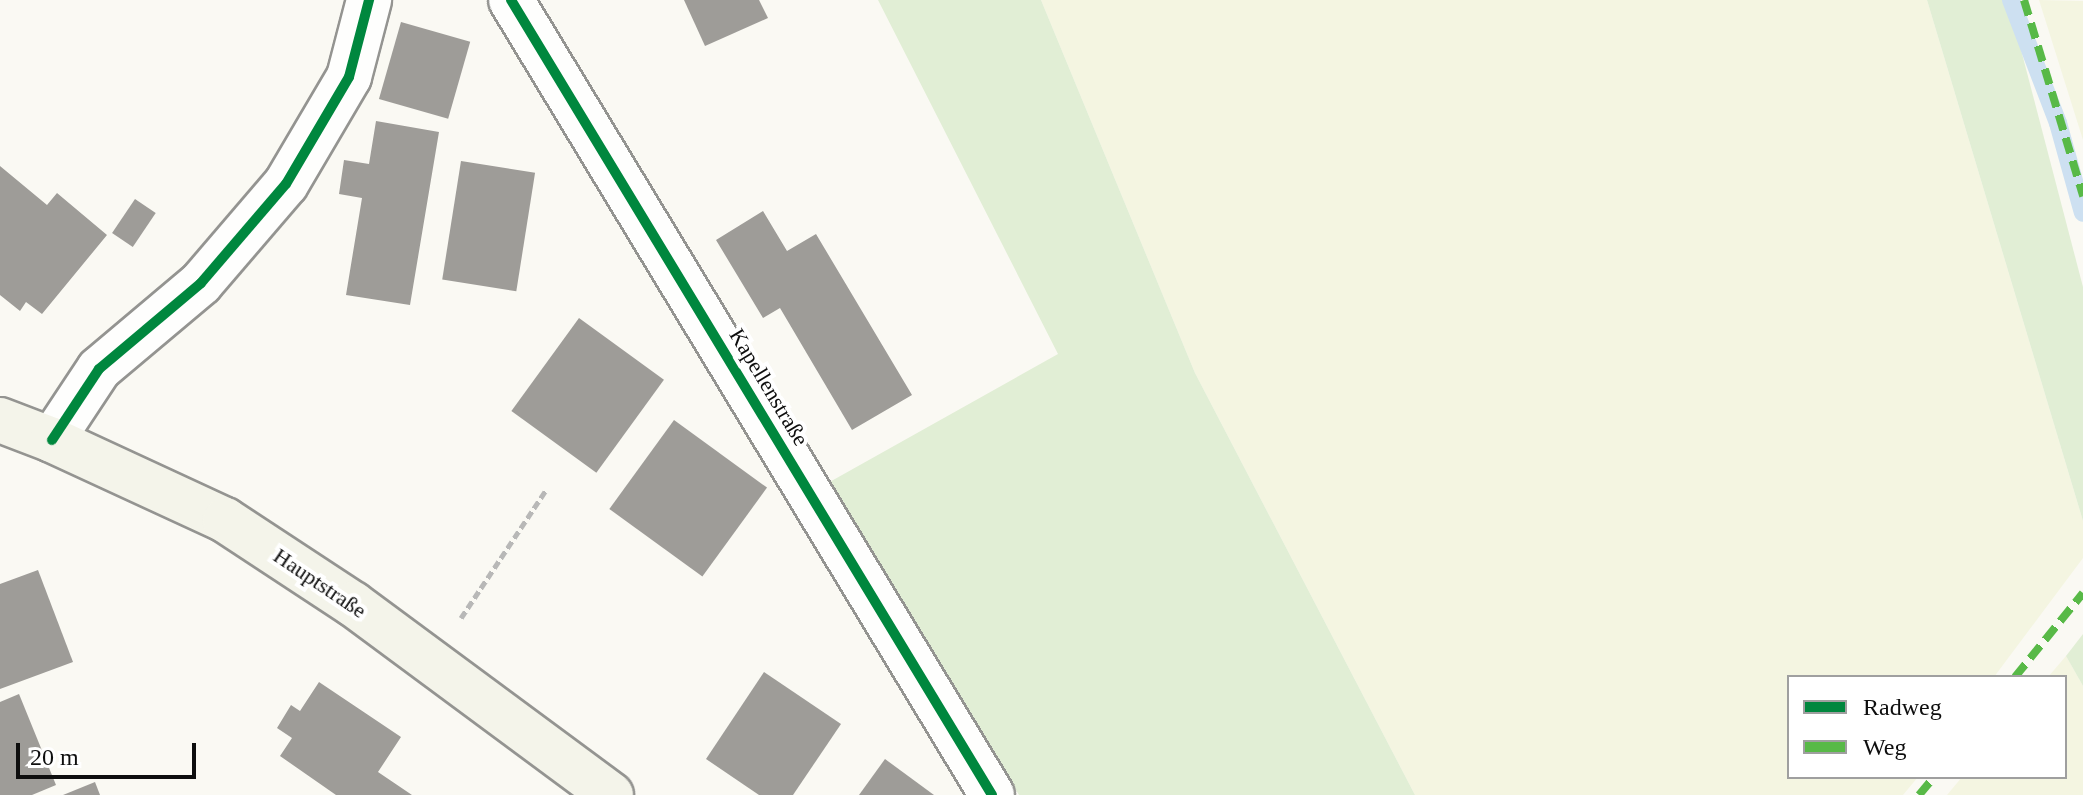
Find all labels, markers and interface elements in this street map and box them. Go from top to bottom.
street label: Kapellenstraße [724,324,814,450]
street label: Hauptstraße [269,542,371,624]
legend [1787,675,2067,779]
text: Radweg [1863,694,1942,720]
scale bar [20,727,200,777]
text: Weg [1863,734,1906,760]
text: 20 m [30,744,79,770]

